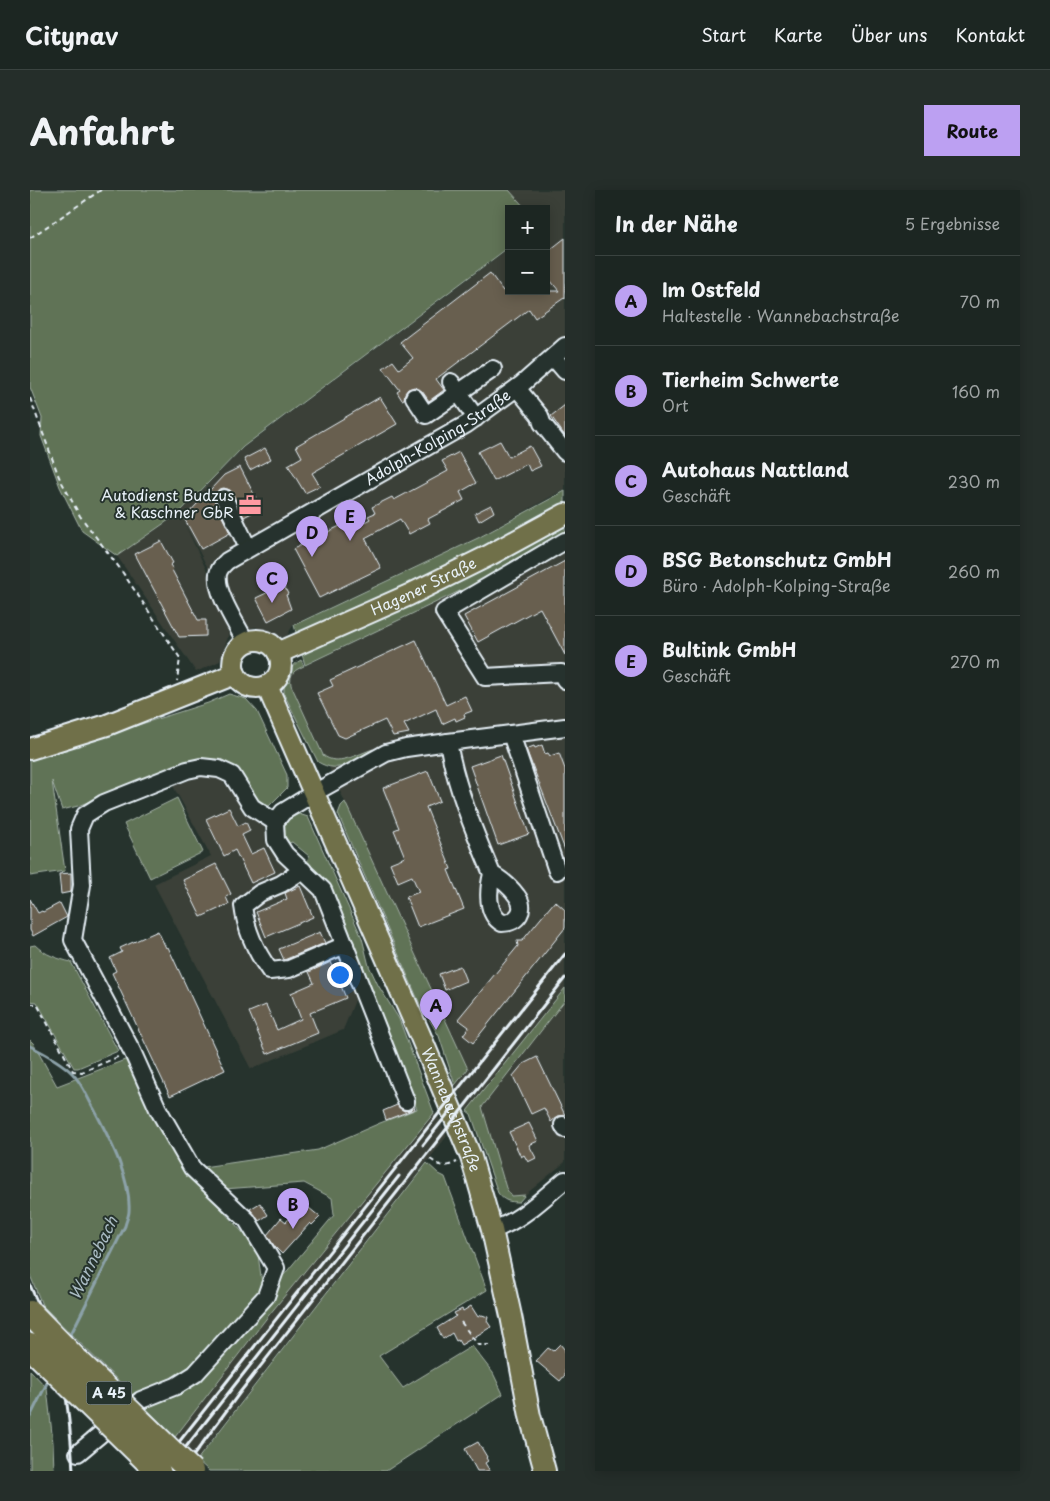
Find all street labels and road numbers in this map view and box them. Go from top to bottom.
street label: Adolph-Kolping-Straße [360,383,515,490]
street label: Hagener Straße [366,550,480,621]
street label: Wannebachstraße [416,1043,488,1174]
road number: A 45 [86,1382,132,1404]

